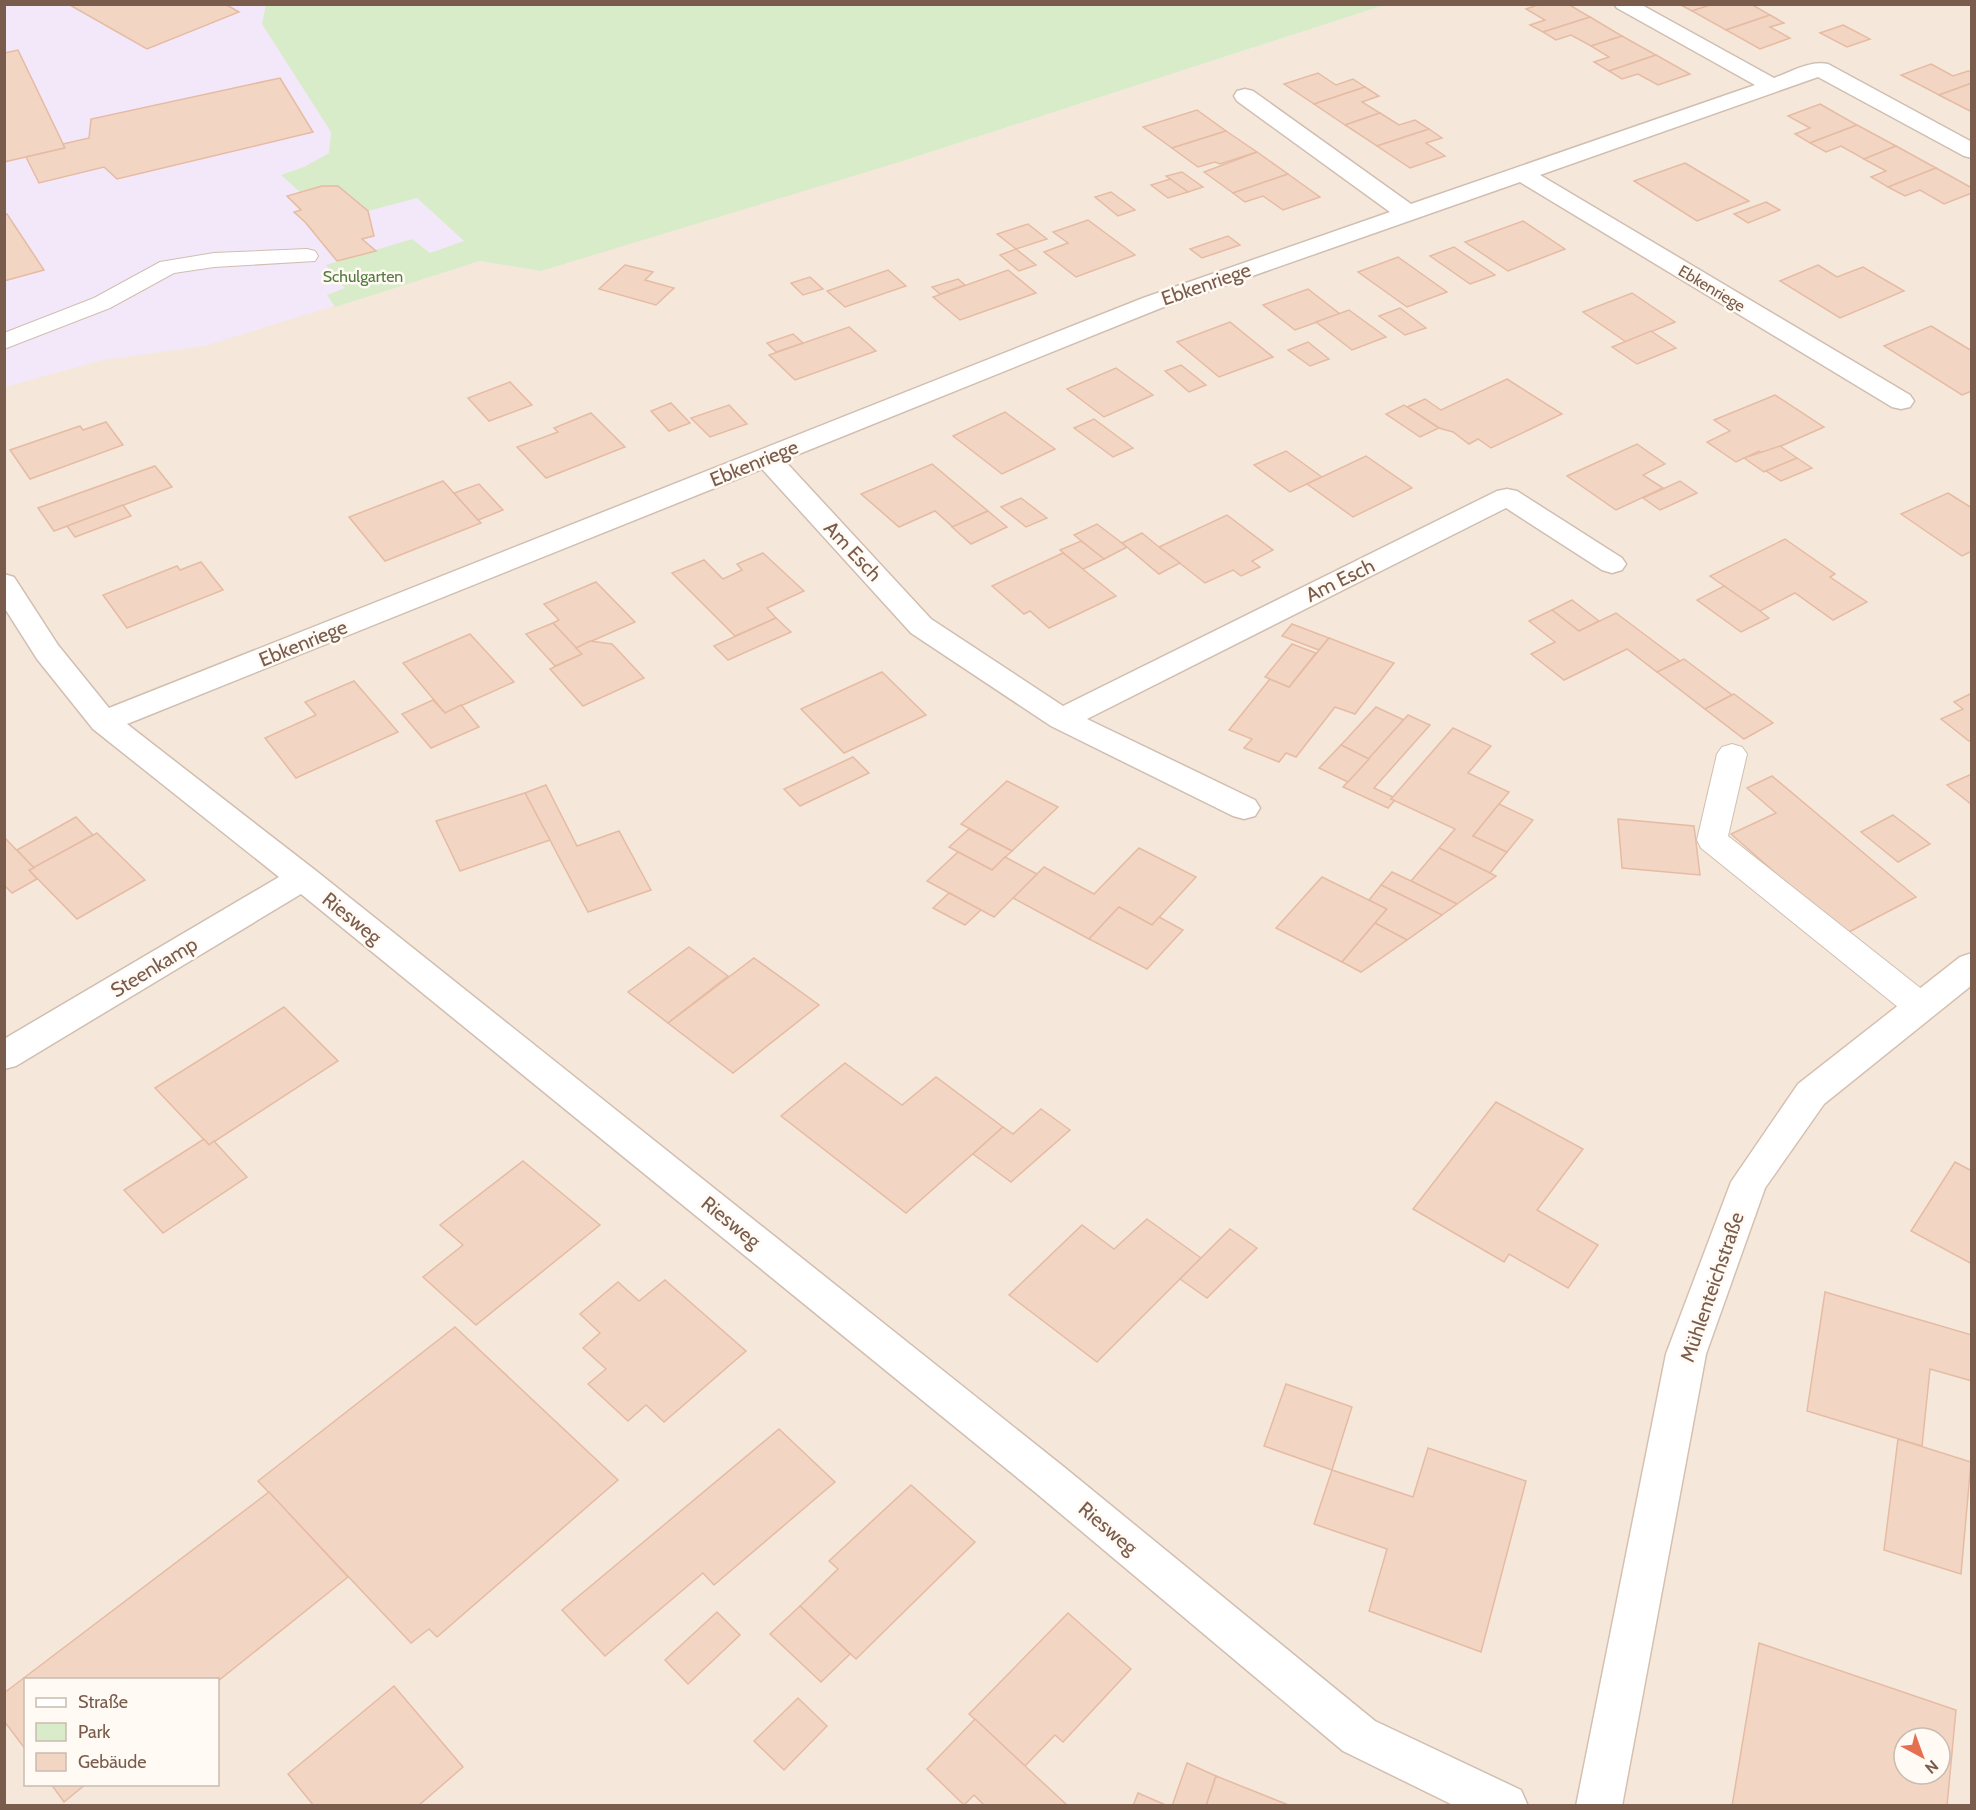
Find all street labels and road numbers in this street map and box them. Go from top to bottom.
street label: Ebkenriege [1158,257,1254,311]
street label: Ebkenriege [1675,261,1749,316]
street label: Ebkenriege [706,434,802,492]
street label: Am Esch [819,516,887,586]
street label: Am Esch [1302,553,1378,607]
street label: Ebkenriege [255,614,351,672]
street label: Riesweg [318,887,387,950]
street label: Steenkamp [106,932,202,1002]
street label: Riesweg [697,1191,766,1254]
street label: Mühlenteichstraße [1675,1209,1749,1365]
street label: Riesweg [1074,1497,1143,1560]

